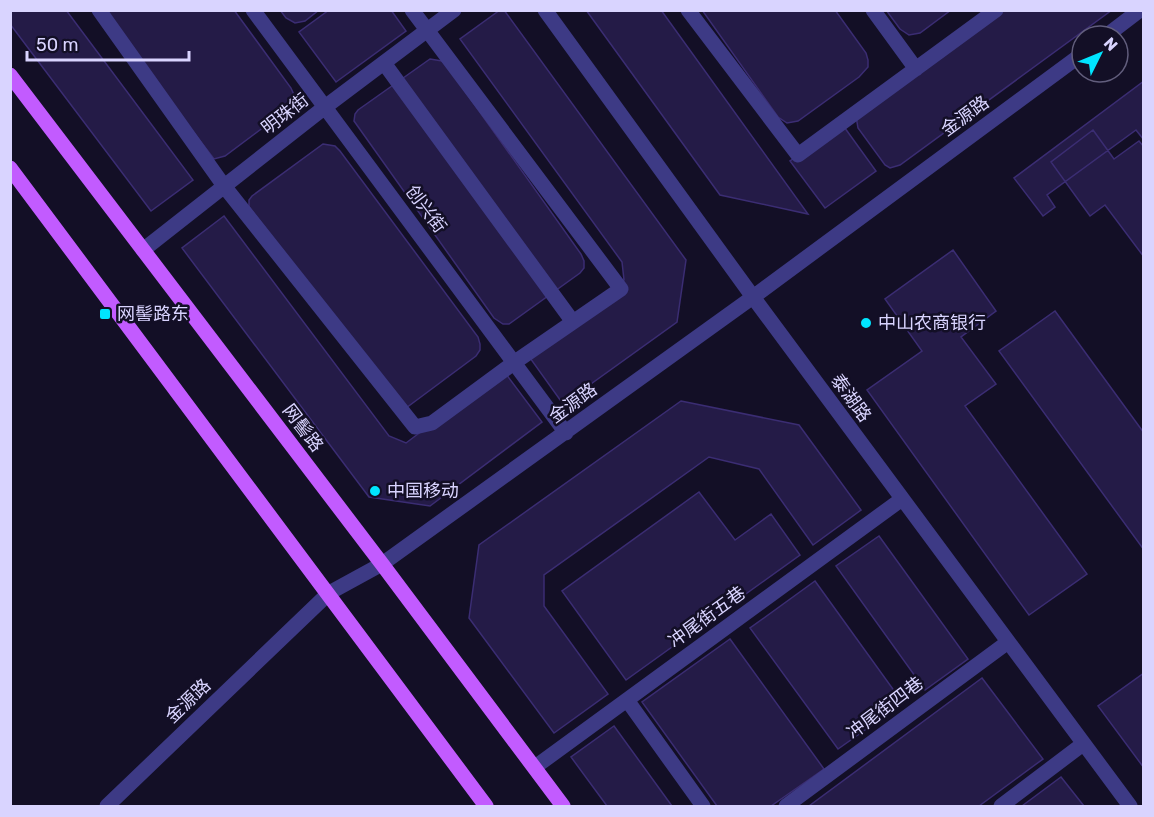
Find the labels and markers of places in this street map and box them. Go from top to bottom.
place label: 网髻路东 [117,303,189,325]
marker: 网髻路东 [98,307,112,321]
place label: 中山农商银行 [878,312,986,334]
marker: 中山农商银行 [859,316,873,330]
place label: 中国移动 [387,480,459,502]
marker: 中国移动 [368,484,382,498]

